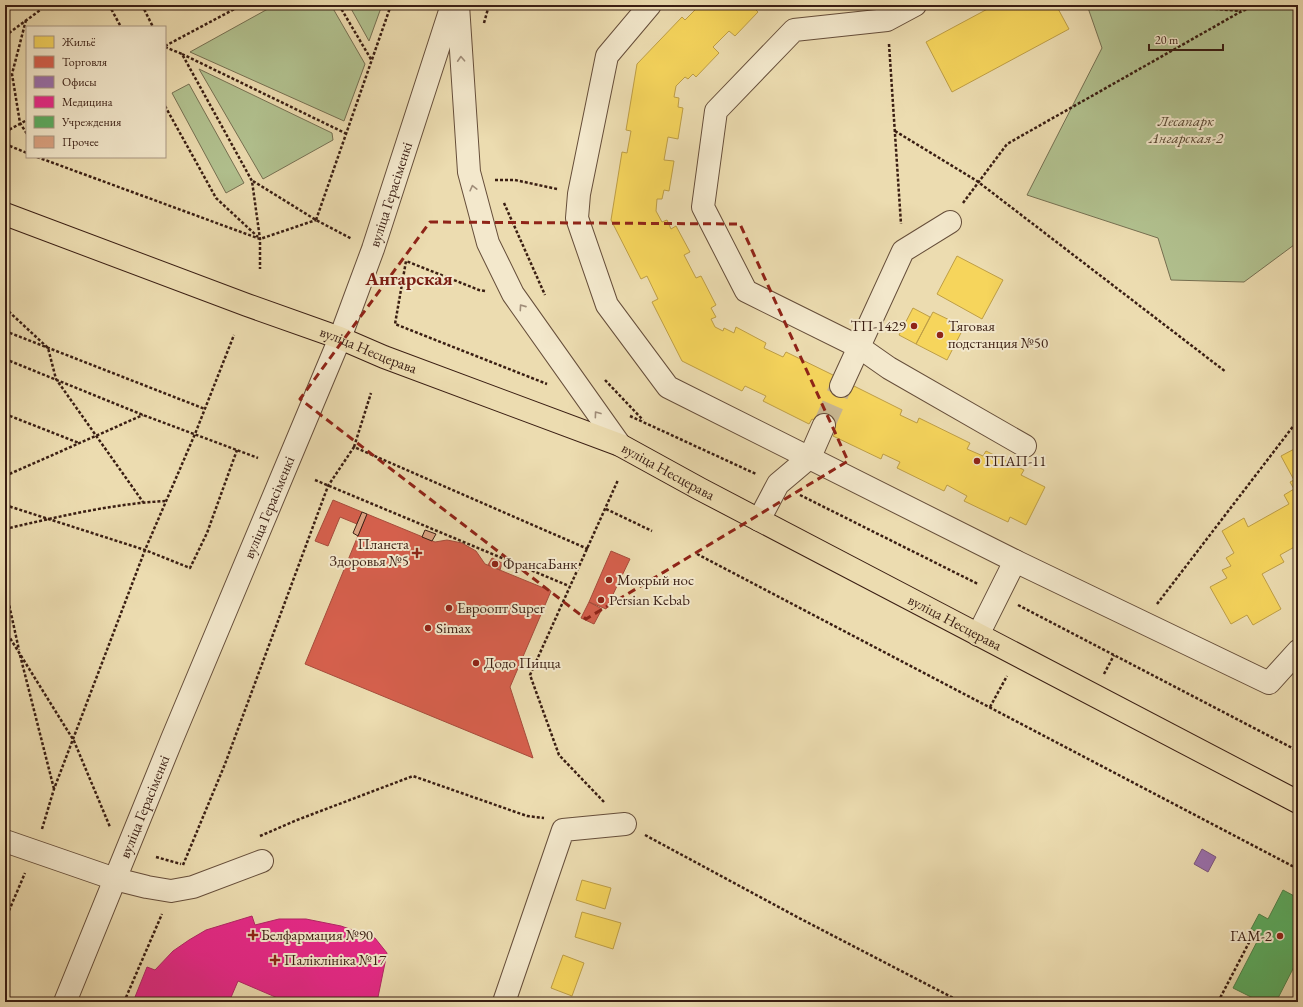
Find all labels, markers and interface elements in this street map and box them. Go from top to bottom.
legend [26,26,166,158]
scale bar [1149,26,1223,52]
text: 20 m [1155,32,1179,48]
text: Жильё [61,34,96,50]
text: Торговля [62,54,108,70]
one-way arrow [457,56,466,62]
text: Офисы [62,74,97,90]
text: Медицина [62,94,113,110]
park label: Лесапарк Ангарская-2 [1148,111,1224,147]
text: Учреждения [61,114,122,130]
text: Прочее [62,134,99,150]
street label: вуліца Герасіменкі [364,139,416,249]
one-way arrow [470,185,478,191]
district label: Ангарская [364,266,453,291]
one-way arrow [520,305,527,312]
place label: ТП-1429 [851,316,906,335]
place label: Тяговая подстанция №50 [948,316,1048,352]
marker: ТП-1429 [909,321,919,331]
street label: вуліца Несцерава [317,322,420,377]
marker: Тяговая подстанция №50 [935,330,945,340]
one-way arrow [595,411,602,418]
street label: вуліца Несцерава [619,438,718,504]
place label: ГПАП-11 [985,451,1047,470]
street label: вуліца Герасіменкі [239,453,299,561]
marker: ГПАП-11 [972,456,982,466]
place label: Планета Здоровья №5 [330,534,409,570]
marker: Планета Здоровья №5 [412,548,422,558]
place label: ФрансаБанк [503,554,577,573]
marker: ФрансаБанк [490,559,500,569]
place label: Мокрый нос [617,570,694,589]
marker: Мокрый нос [604,575,614,585]
place label: Persian Kebab [609,590,690,609]
street label: вуліца Несцерава [905,590,1005,654]
marker: Persian Kebab [596,595,606,605]
place label: Евроопт Super [457,598,545,617]
marker: Евроопт Super [444,603,454,613]
place label: Simax [436,618,471,637]
marker: Simax [423,623,433,633]
place label: Додо Пицца [484,653,561,672]
marker: Додо Пицца [471,658,481,668]
street label: вуліца Герасіменкі [115,752,174,861]
place label: Белфармация №90 [261,925,373,944]
place label: ГАМ-2 [1230,926,1273,945]
marker: Белфармация №90 [248,930,258,940]
marker: ГАМ-2 [1275,931,1285,941]
place label: Паліклініка №17 [284,950,387,969]
marker: Паліклініка №17 [269,954,281,966]

